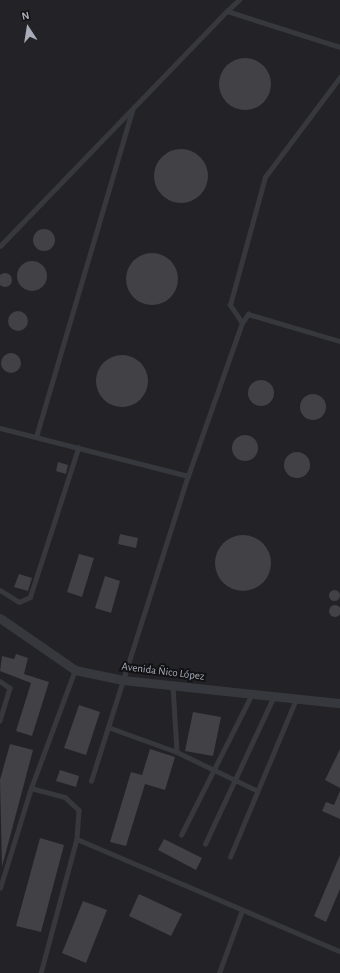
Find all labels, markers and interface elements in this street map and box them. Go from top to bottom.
north arrow [8,8,48,48]
text: N [21,10,30,22]
street label: Avenida Ñico López [121,660,205,684]

